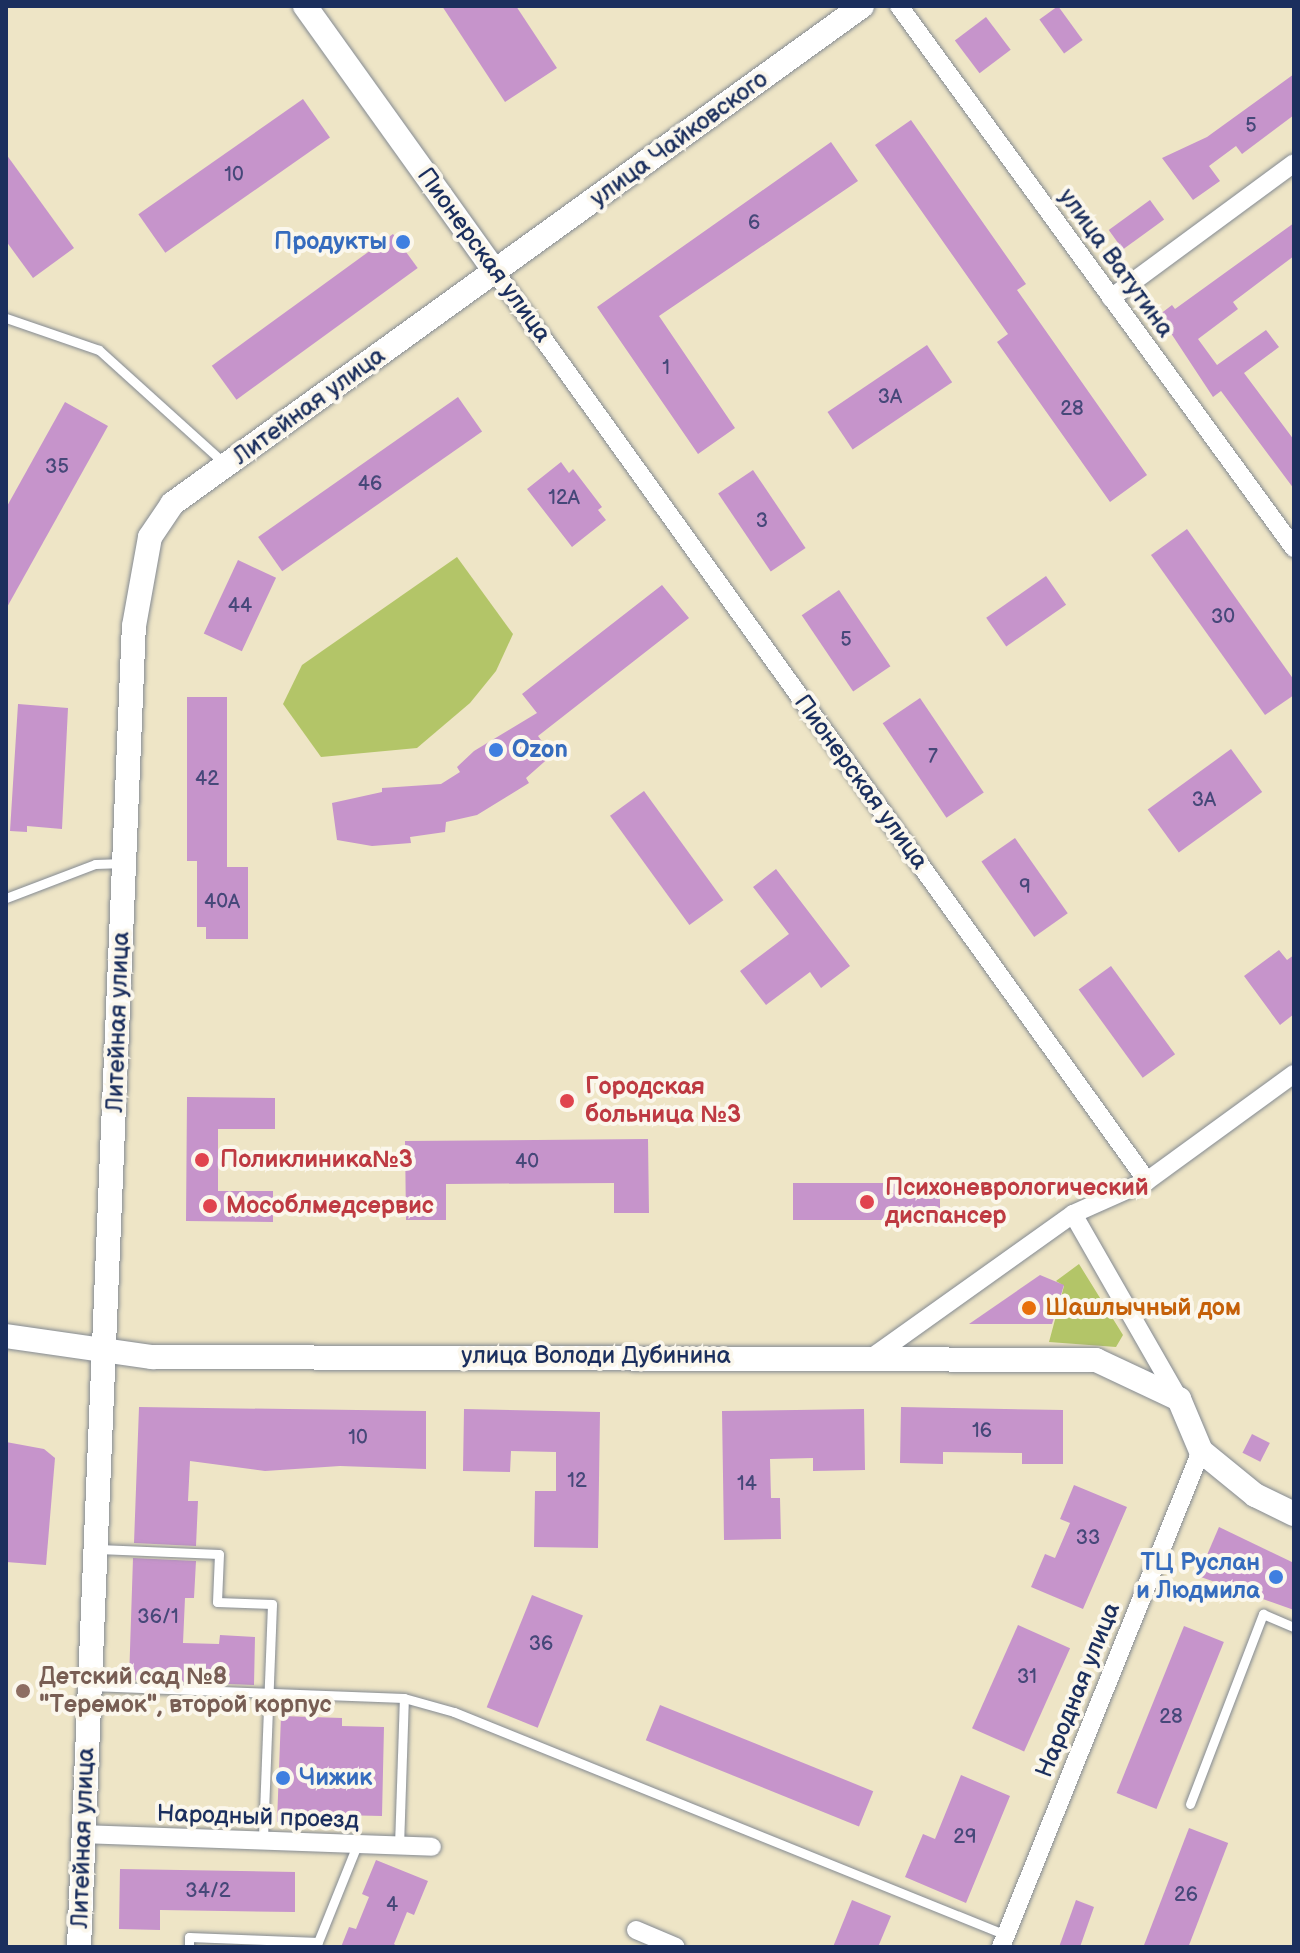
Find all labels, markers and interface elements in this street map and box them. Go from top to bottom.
street label: улица Чайковского [585,65,773,213]
house number: 5 [1245,114,1257,138]
street label: Пионерская улица [411,162,557,348]
house number: 10 [224,163,244,187]
street label: улица Ватутина [1052,183,1180,343]
house number: 6 [748,211,760,235]
place label: Продукты [274,228,387,256]
marker: Продукты [394,233,412,251]
street label: Литейная улица [227,341,391,471]
house number: 1 [662,356,670,380]
house number: 3А [878,385,902,409]
house number: 28 [1060,397,1084,421]
house number: 35 [45,455,69,479]
house number: 46 [358,472,382,496]
house number: 12А [548,486,580,510]
house number: 3 [756,509,768,533]
house number: 44 [228,594,252,618]
house number: 30 [1211,605,1235,629]
house number: 5 [840,628,852,652]
street label: Пионерская улица [788,689,934,875]
place label: Ozon [512,736,568,764]
marker: Ozon [487,741,505,759]
house number: 7 [928,745,938,769]
house number: 42 [195,767,219,791]
house number: 3А [1192,788,1216,812]
house number: 9 [1019,875,1031,899]
house number: 40А [204,890,240,914]
street label: Литейная улица [100,931,136,1113]
place label: Городская больница №3 [585,1073,741,1129]
marker: Городская больница №3 [556,1090,578,1112]
place label: Поликлиника№3 [220,1146,413,1174]
marker: Поликлиника№3 [191,1149,213,1171]
house number: 40 [515,1150,539,1174]
place label: Психоневрологический диспансер [885,1174,1149,1230]
marker: Психоневрологический диспансер [856,1191,878,1213]
place label: Мособлмедсервис [226,1192,434,1220]
marker: Мособлмедсервис [201,1197,219,1215]
place label: Шашлычный дом [1045,1294,1241,1322]
marker: Шашлычный дом [1020,1299,1038,1317]
street label: улица Володи Дубинина [461,1342,731,1370]
house number: 16 [972,1419,992,1443]
house number: 10 [348,1426,368,1450]
house number: 12 [567,1469,587,1493]
house number: 14 [737,1472,757,1496]
house number: 33 [1076,1526,1100,1550]
place label: ТЦ Руслан и Людмила [1136,1549,1260,1605]
marker: ТЦ Руслан и Людмила [1267,1568,1285,1586]
street label: Народная улица [1030,1598,1126,1782]
house number: 36/1 [137,1605,179,1629]
house number: 36 [529,1632,553,1656]
place label: Детский сад №8 "Теремок", второй корпус [39,1663,332,1719]
house number: 31 [1017,1665,1037,1689]
marker: Детский сад №8 "Теремок", второй корпус [14,1682,32,1700]
house number: 28 [1159,1705,1183,1729]
street label: Литейная улица [65,1747,101,1929]
place label: Чижик [299,1764,372,1792]
marker: Чижик [274,1769,292,1787]
street label: Народный проезд [156,1799,360,1835]
house number: 29 [953,1825,977,1849]
house number: 34/2 [185,1879,231,1903]
house number: 26 [1174,1883,1198,1907]
house number: 4 [386,1893,398,1917]

